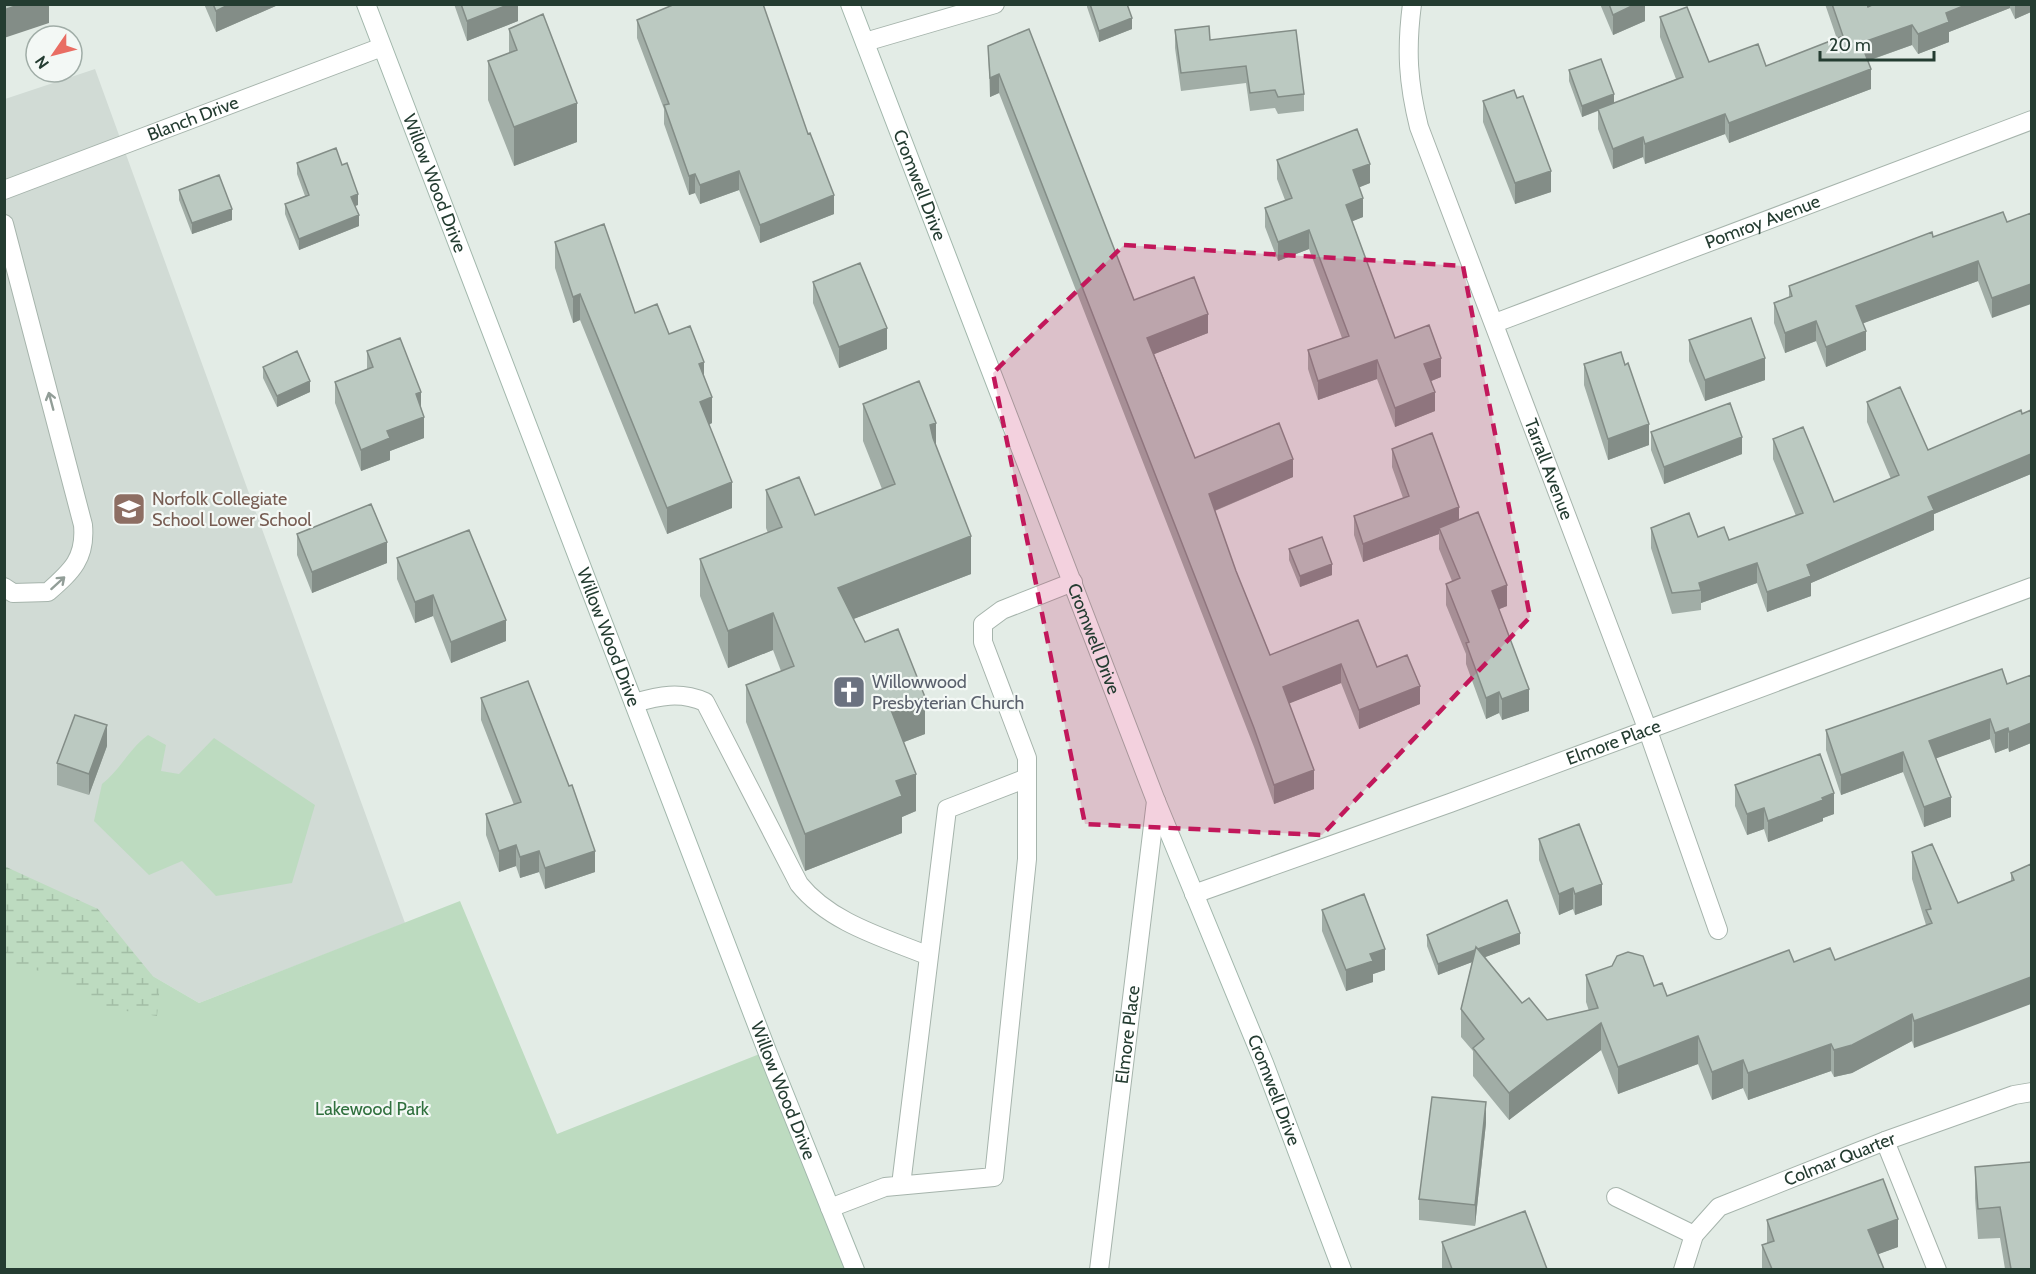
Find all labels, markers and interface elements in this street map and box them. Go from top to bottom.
north arrow [24,24,84,84]
scale bar [1820,24,1934,62]
text: 20 m [1829,34,1871,56]
text: N [31,52,53,72]
street label: Blanch Drive [144,91,242,146]
street label: Willow Wood Drive [398,111,471,256]
street label: Cromwell Drive [888,126,951,244]
street label: Pomroy Avenue [1702,190,1823,254]
one-way arrow [45,392,56,411]
street label: Tarrall Avenue [1520,415,1578,523]
place label: Norfolk Collegiate School Lower School [152,488,312,531]
school or university icon: Norfolk Collegiate School Lower School [111,491,147,527]
street label: Willow Wood Drive [572,565,645,710]
one-way arrow [50,576,65,590]
street label: Cromwell Drive [1062,580,1125,697]
place label: Willowwood Presbyterian Church [872,671,1024,714]
church icon: Willowwood Presbyterian Church [831,674,867,710]
street label: Elmore Place [1563,715,1664,770]
street label: Elmore Place [1111,984,1144,1085]
street label: Willow Wood Drive [746,1019,821,1163]
street label: Cromwell Drive [1243,1031,1305,1149]
park label: Lakewood Park [315,1098,430,1120]
street label: Colmar Quarter [1781,1127,1898,1191]

